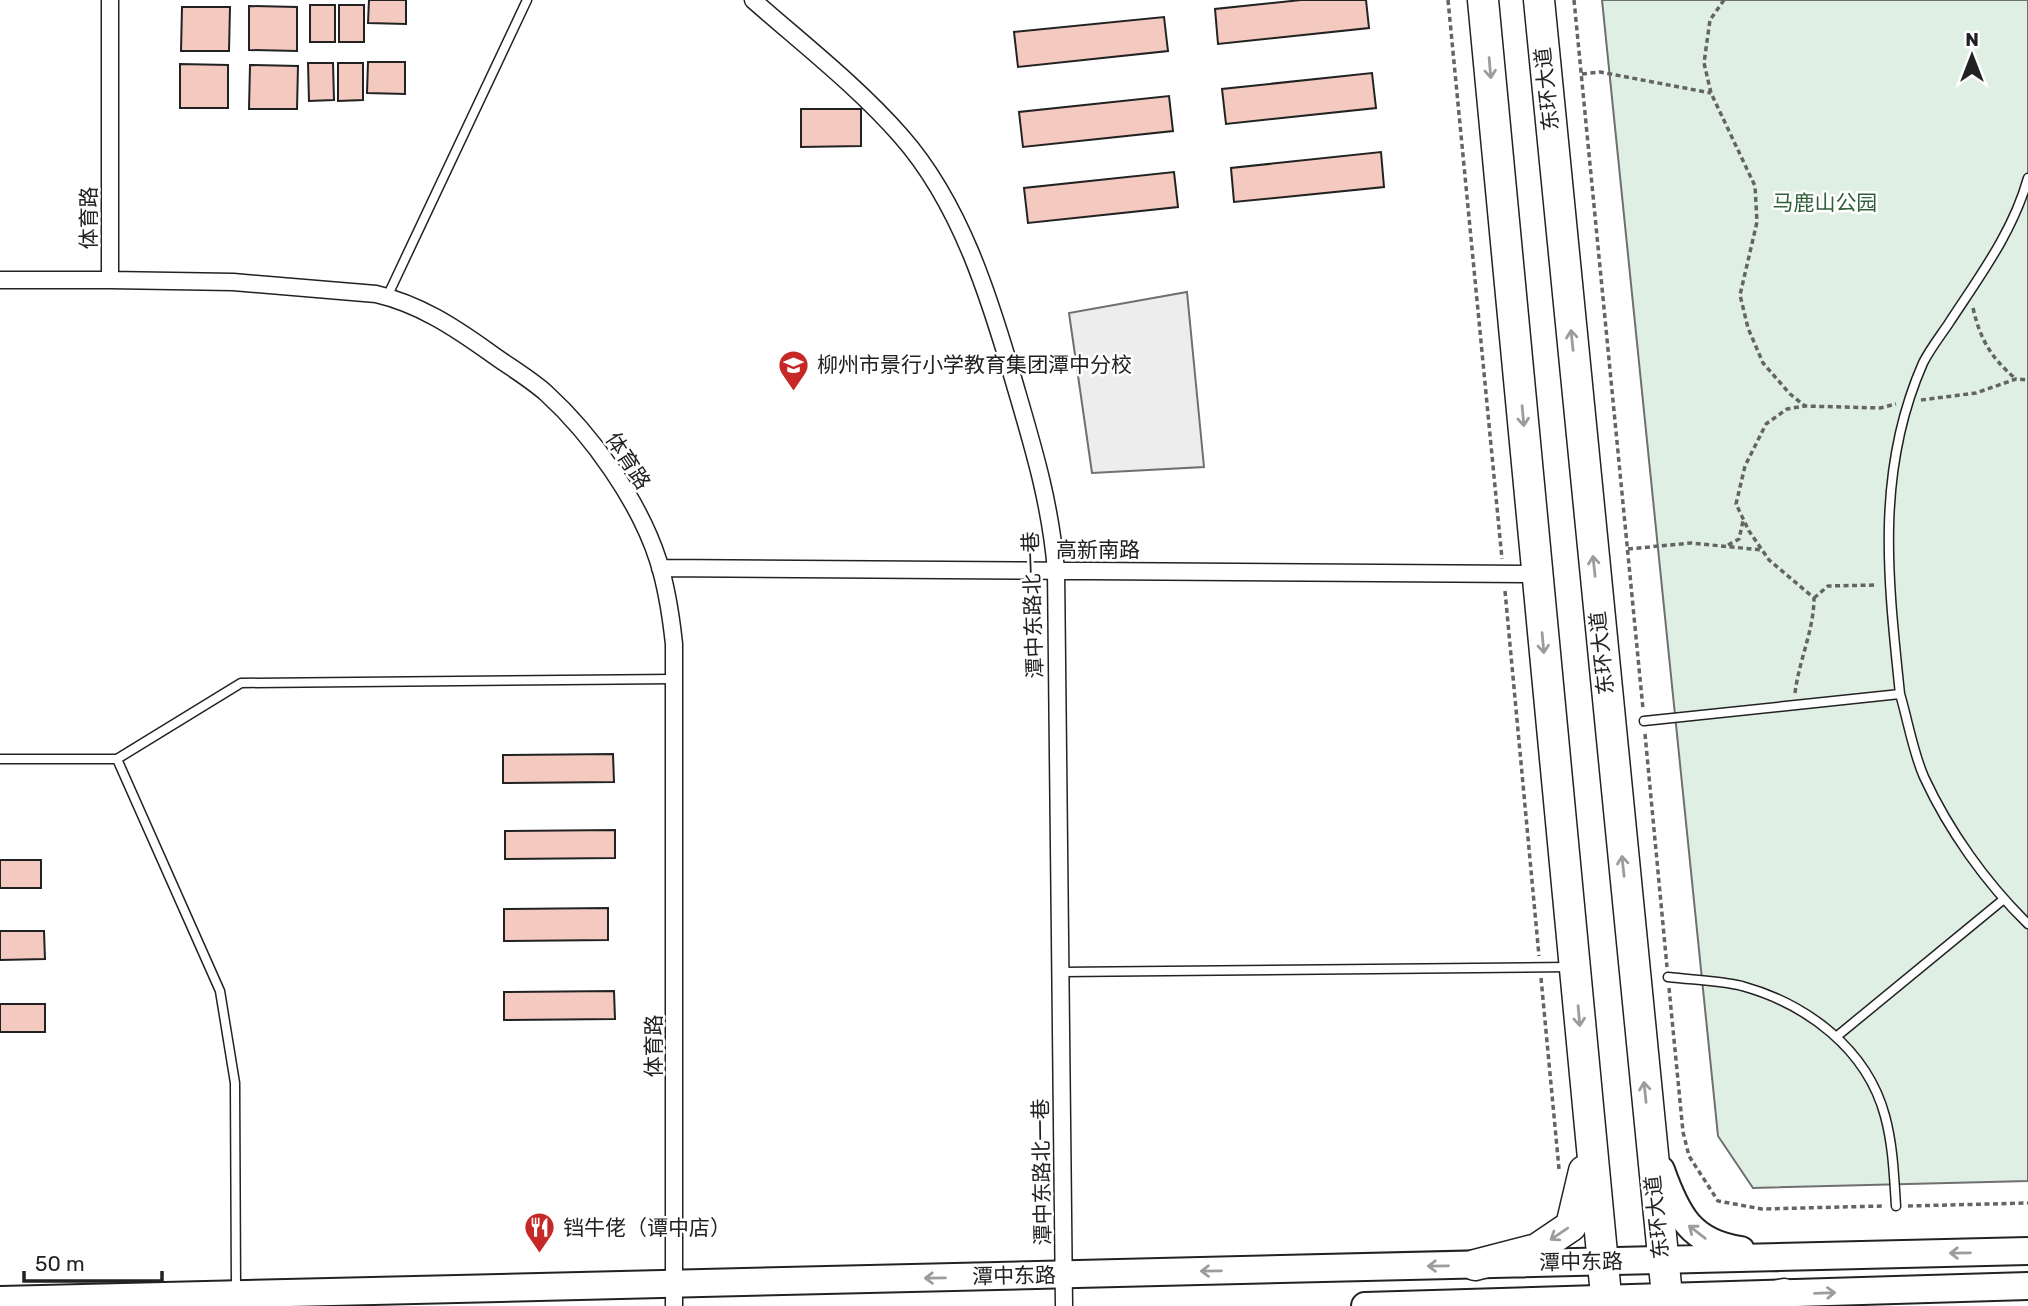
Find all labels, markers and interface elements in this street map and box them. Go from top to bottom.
north arrow [1937,21,2007,91]
text: N [1965,28,1979,51]
street label: 东环大道 [1530,46,1563,132]
one-way arrow [1484,56,1497,79]
street label: 体育路 [76,187,101,250]
park label: 马鹿山公园 [1773,190,1878,215]
one-way arrow [1565,329,1578,351]
school or university icon: 柳州市景行小学教育集团潭中分校 [777,348,811,392]
place label: 柳州市景行小学教育集团潭中分校 [817,352,1132,377]
one-way arrow [1517,405,1530,427]
street label: 体育路 [601,428,656,494]
street label: 潭中东路北一巷 [1017,531,1048,679]
street label: 高新南路 [1056,537,1140,562]
one-way arrow [1587,555,1600,578]
street label: 东环大道 [1585,610,1618,696]
one-way arrow [1537,631,1550,654]
one-way arrow [1616,855,1629,877]
one-way arrow [1572,1004,1585,1027]
street label: 体育路 [641,1015,666,1078]
one-way arrow [1638,1081,1651,1104]
street label: 潭中东路北一巷 [1028,1098,1055,1246]
street label: 东环大道 [1640,1174,1673,1260]
restaurant icon: 铛牛佬（谭中店） [523,1211,557,1255]
place label: 铛牛佬（谭中店） [563,1215,731,1240]
one-way arrow [1688,1225,1707,1240]
one-way arrow [1550,1227,1569,1241]
scale bar [24,1240,163,1284]
one-way arrow [1949,1246,1972,1260]
street label: 潭中东路 [1539,1248,1623,1275]
text: 50 m [35,1251,85,1276]
one-way arrow [1427,1259,1450,1273]
street label: 潭中东路 [972,1262,1056,1289]
one-way arrow [1200,1264,1223,1278]
one-way arrow [923,1271,946,1284]
one-way arrow [1813,1286,1836,1300]

